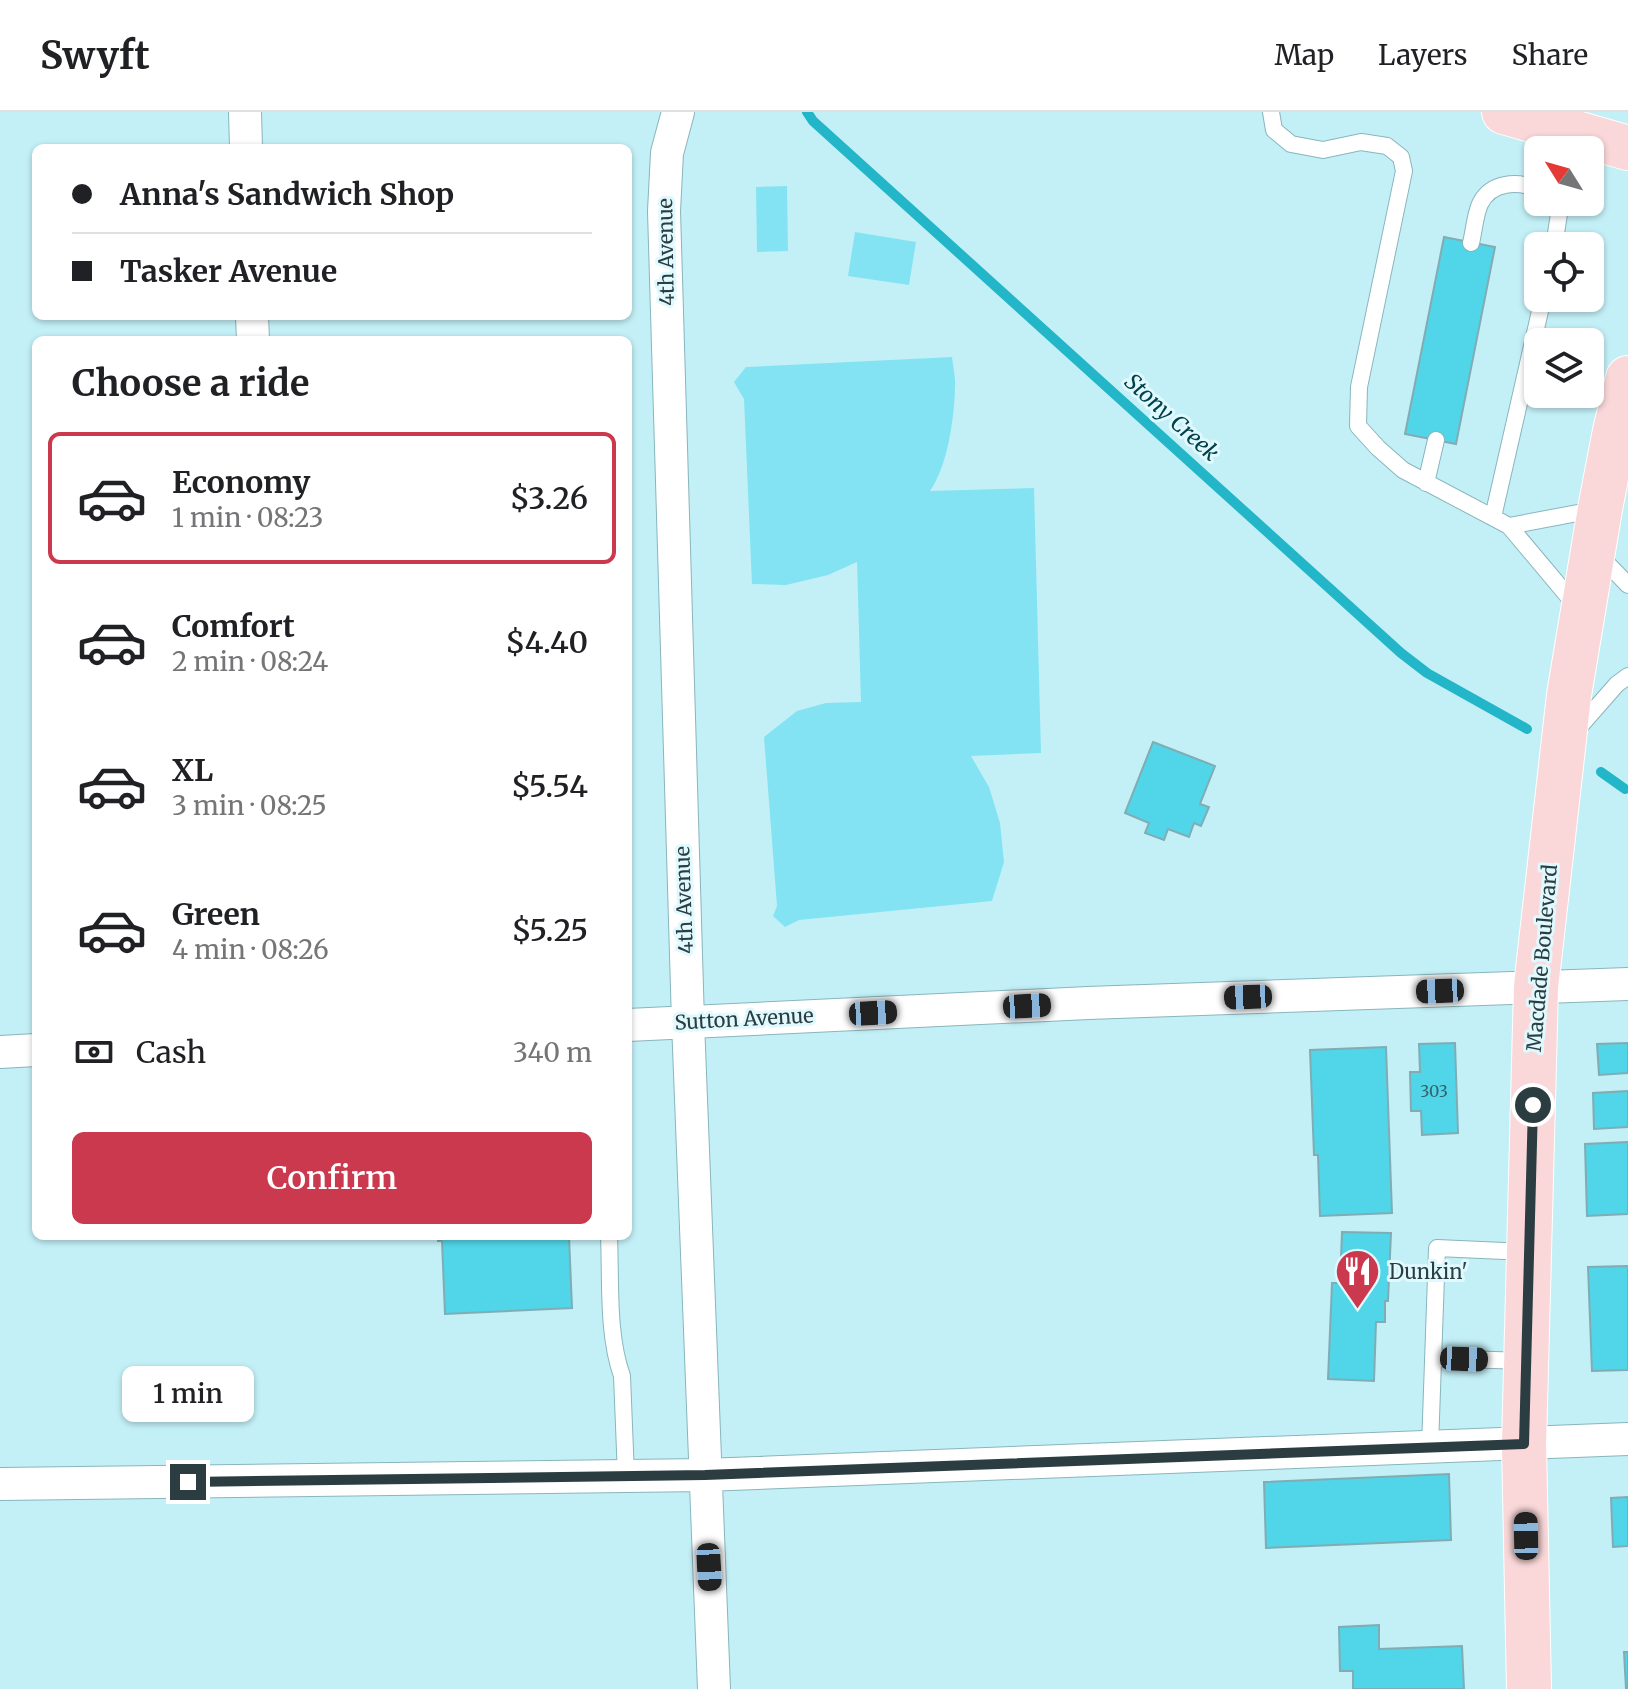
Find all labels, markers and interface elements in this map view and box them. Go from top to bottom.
text: Swyft [40,32,150,79]
text: Map [1274,37,1334,73]
text: Layers [1378,37,1467,73]
text: Share [1511,37,1588,73]
north arrow [1524,136,1604,216]
map controls [1524,136,1604,408]
text: Anna's Sandwich Shop [120,175,454,213]
street label: 4th Avenue [652,198,679,306]
button: locate [1524,232,1604,312]
text: Tasker Avenue [120,252,337,290]
button: layers [1524,328,1604,408]
text: Choose a ride [72,361,309,406]
water label: Stony Creek [1119,367,1225,467]
icon: car [76,462,148,534]
text: Economy [172,463,310,501]
text: $3.26 [510,479,588,517]
text: 1 min · 08:23 [172,501,323,534]
icon: car [76,606,148,678]
text: Comfort [172,607,295,645]
text: $4.40 [505,623,588,661]
text: 2 min · 08:24 [172,645,328,678]
icon: car [76,750,148,822]
text: XL [172,751,213,789]
text: $5.54 [511,767,588,805]
text: 3 min · 08:25 [172,789,327,822]
street label: 4th Avenue [669,846,698,954]
street label: Macdade Boulevard [1521,863,1562,1053]
icon: car [76,894,148,966]
text: Green [172,895,260,933]
text: $5.25 [512,911,588,949]
text: 4 min · 08:26 [172,933,329,966]
car [1416,978,1464,1004]
car [1224,984,1272,1010]
car [1002,993,1052,1019]
car [848,1000,898,1026]
street label: Sutton Avenue [674,1002,814,1035]
icon: cash [72,1030,116,1074]
text: Cash [136,1033,206,1071]
text: 340 m [513,1036,592,1069]
house number: 303 [1420,1081,1448,1101]
route start [1515,1087,1551,1123]
button: Confirm [72,1132,592,1224]
restaurant icon: Dunkin' [1334,1248,1382,1311]
place label: Dunkin' [1389,1259,1468,1284]
car [1440,1346,1488,1372]
callout: 1 min [122,1366,254,1422]
text: 1 min [153,1377,223,1410]
route end [170,1464,206,1500]
car [1514,1512,1538,1560]
car [696,1542,722,1592]

